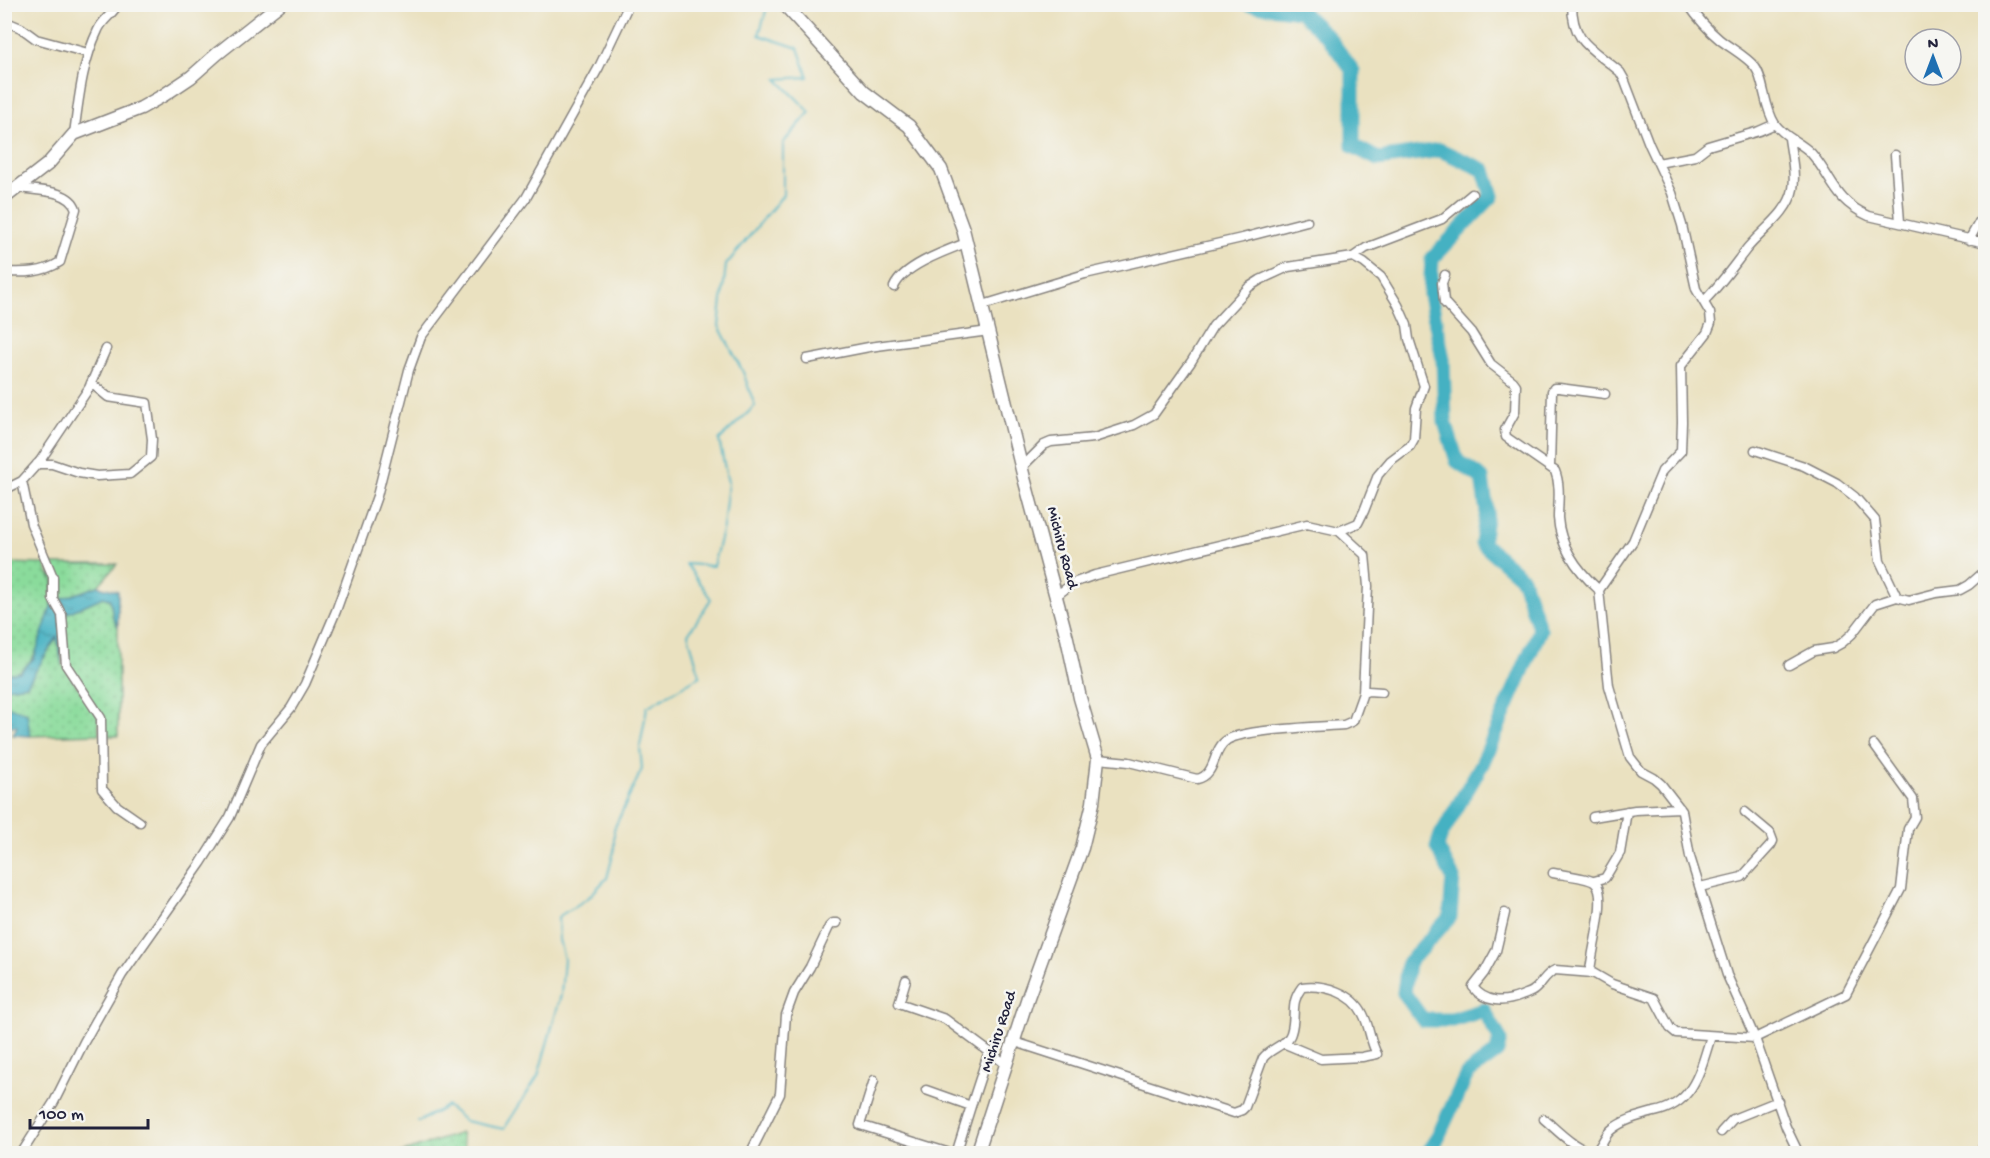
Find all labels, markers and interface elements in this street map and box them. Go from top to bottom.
north arrow [1903,27,1963,87]
text: N [1928,36,1939,55]
street label: Michiru Road [1041,505,1081,593]
street label: Michiru Road [978,988,1023,1075]
scale bar [30,1092,148,1130]
text: 100 m [38,1105,84,1126]

